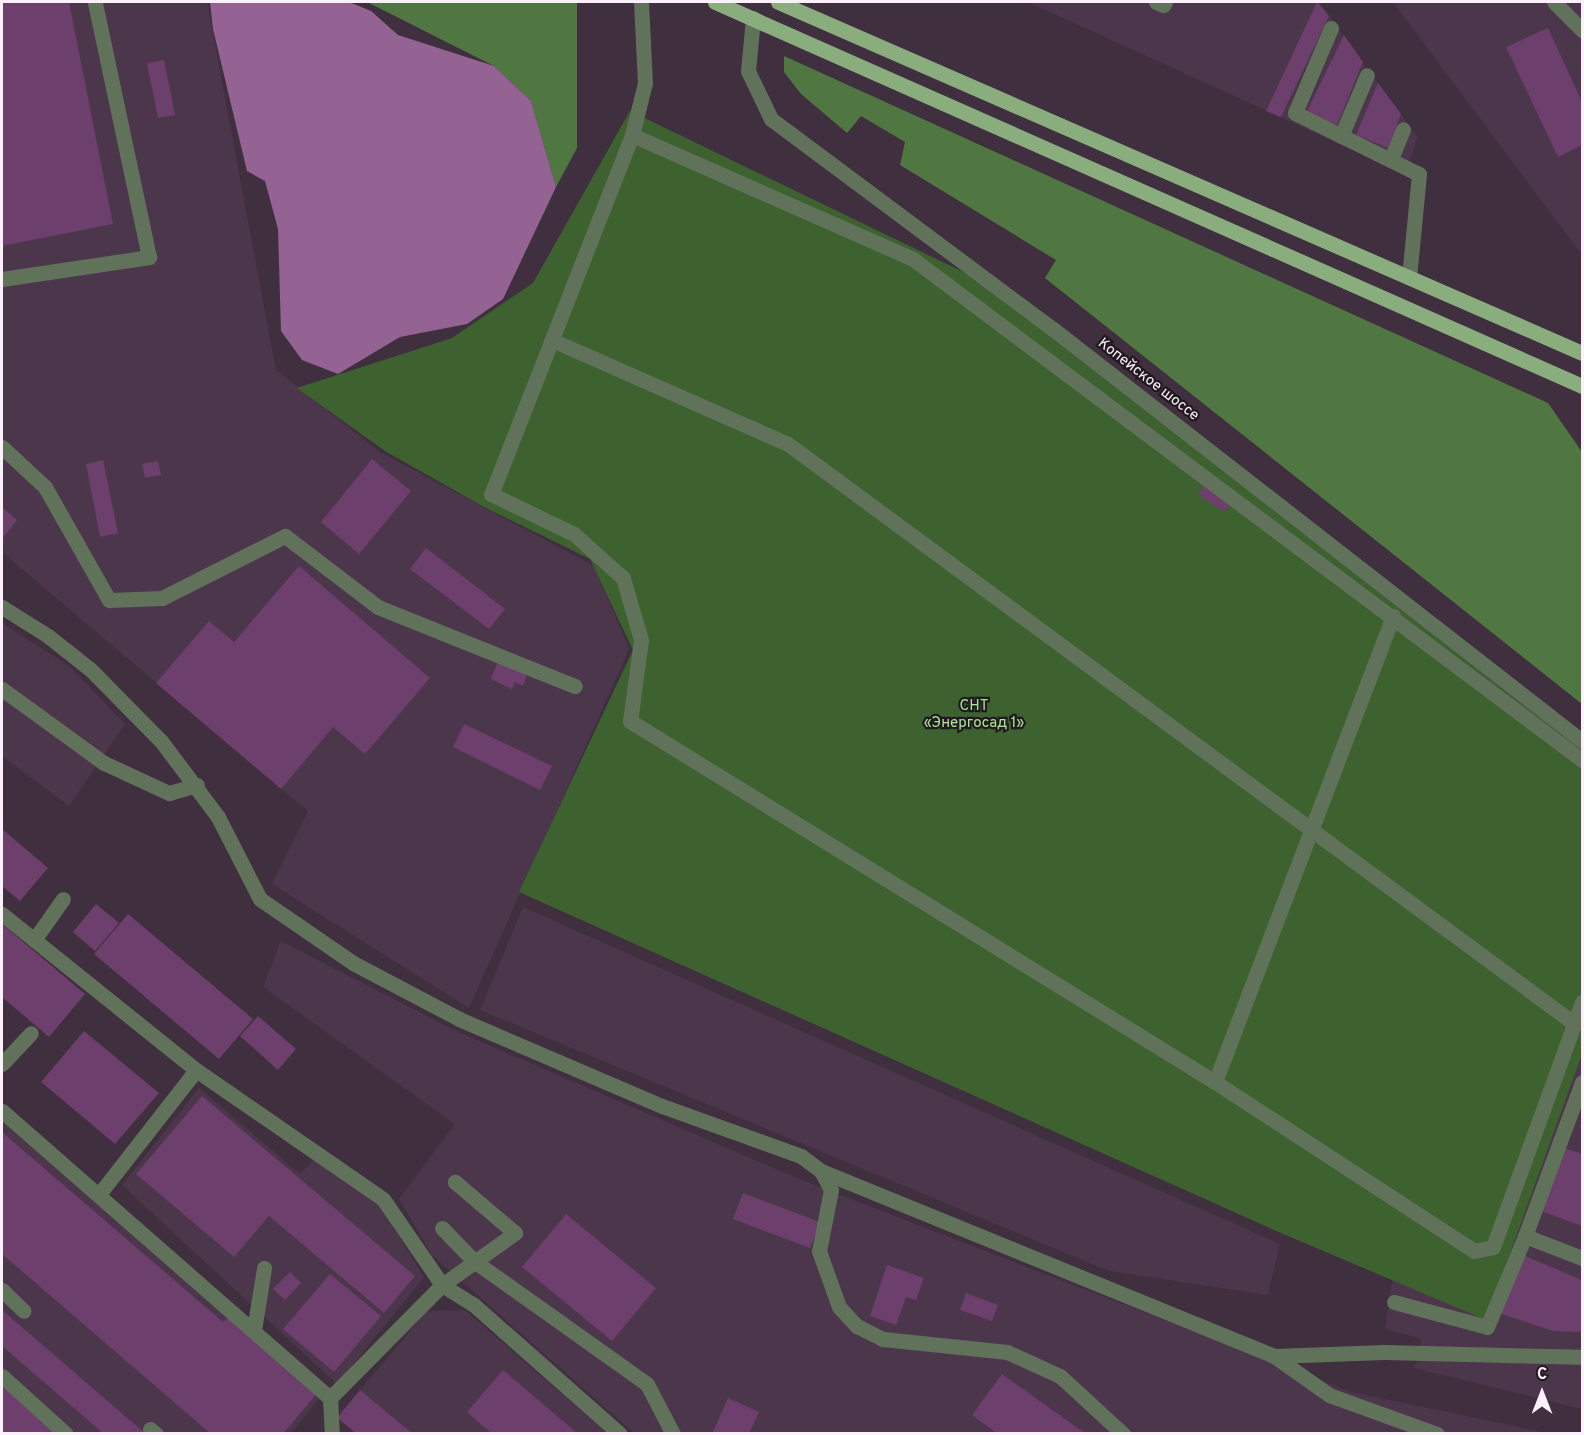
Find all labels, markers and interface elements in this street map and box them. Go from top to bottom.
street label: Копейское шоссе [1094,335,1202,425]
park label: СНТ «Энергосад 1» [924,697,1024,732]
north arrow [1512,1363,1572,1423]
text: С [1537,1365,1547,1385]

